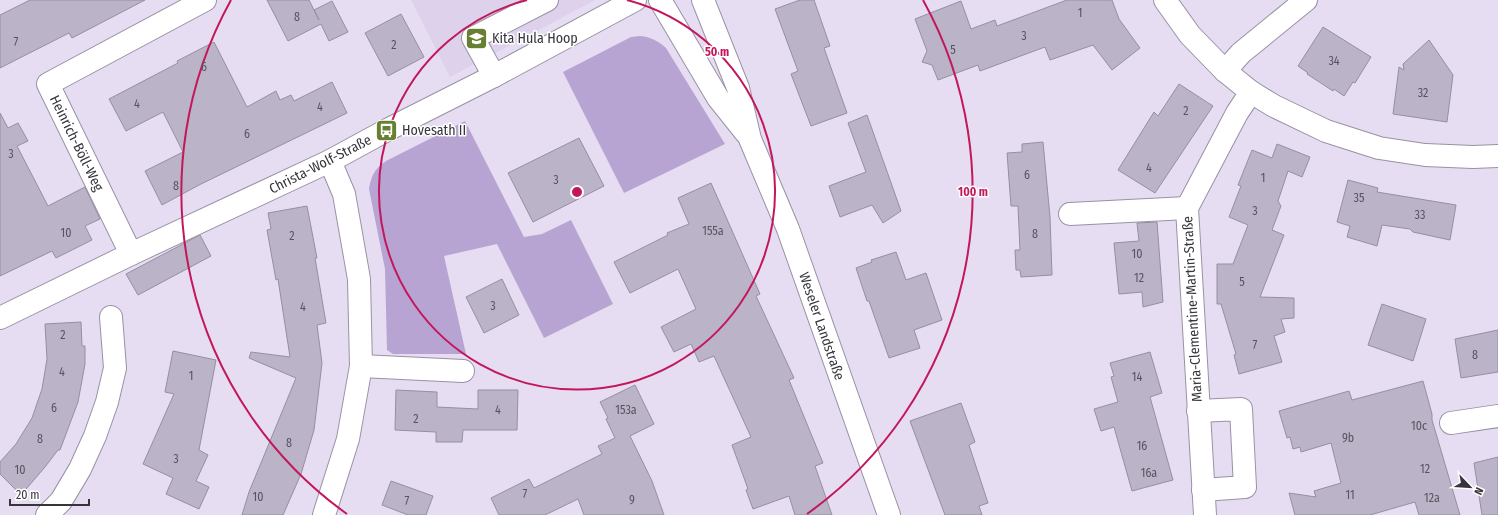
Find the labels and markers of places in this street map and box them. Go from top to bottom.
school or university icon: Kita Hula Hoop [464,25,490,51]
place label: Kita Hula Hoop [492,30,578,47]
bus stop icon: Hovesath II [374,117,400,143]
place label: Hovesath II [402,122,466,139]
centre of rings [570,185,584,199]

